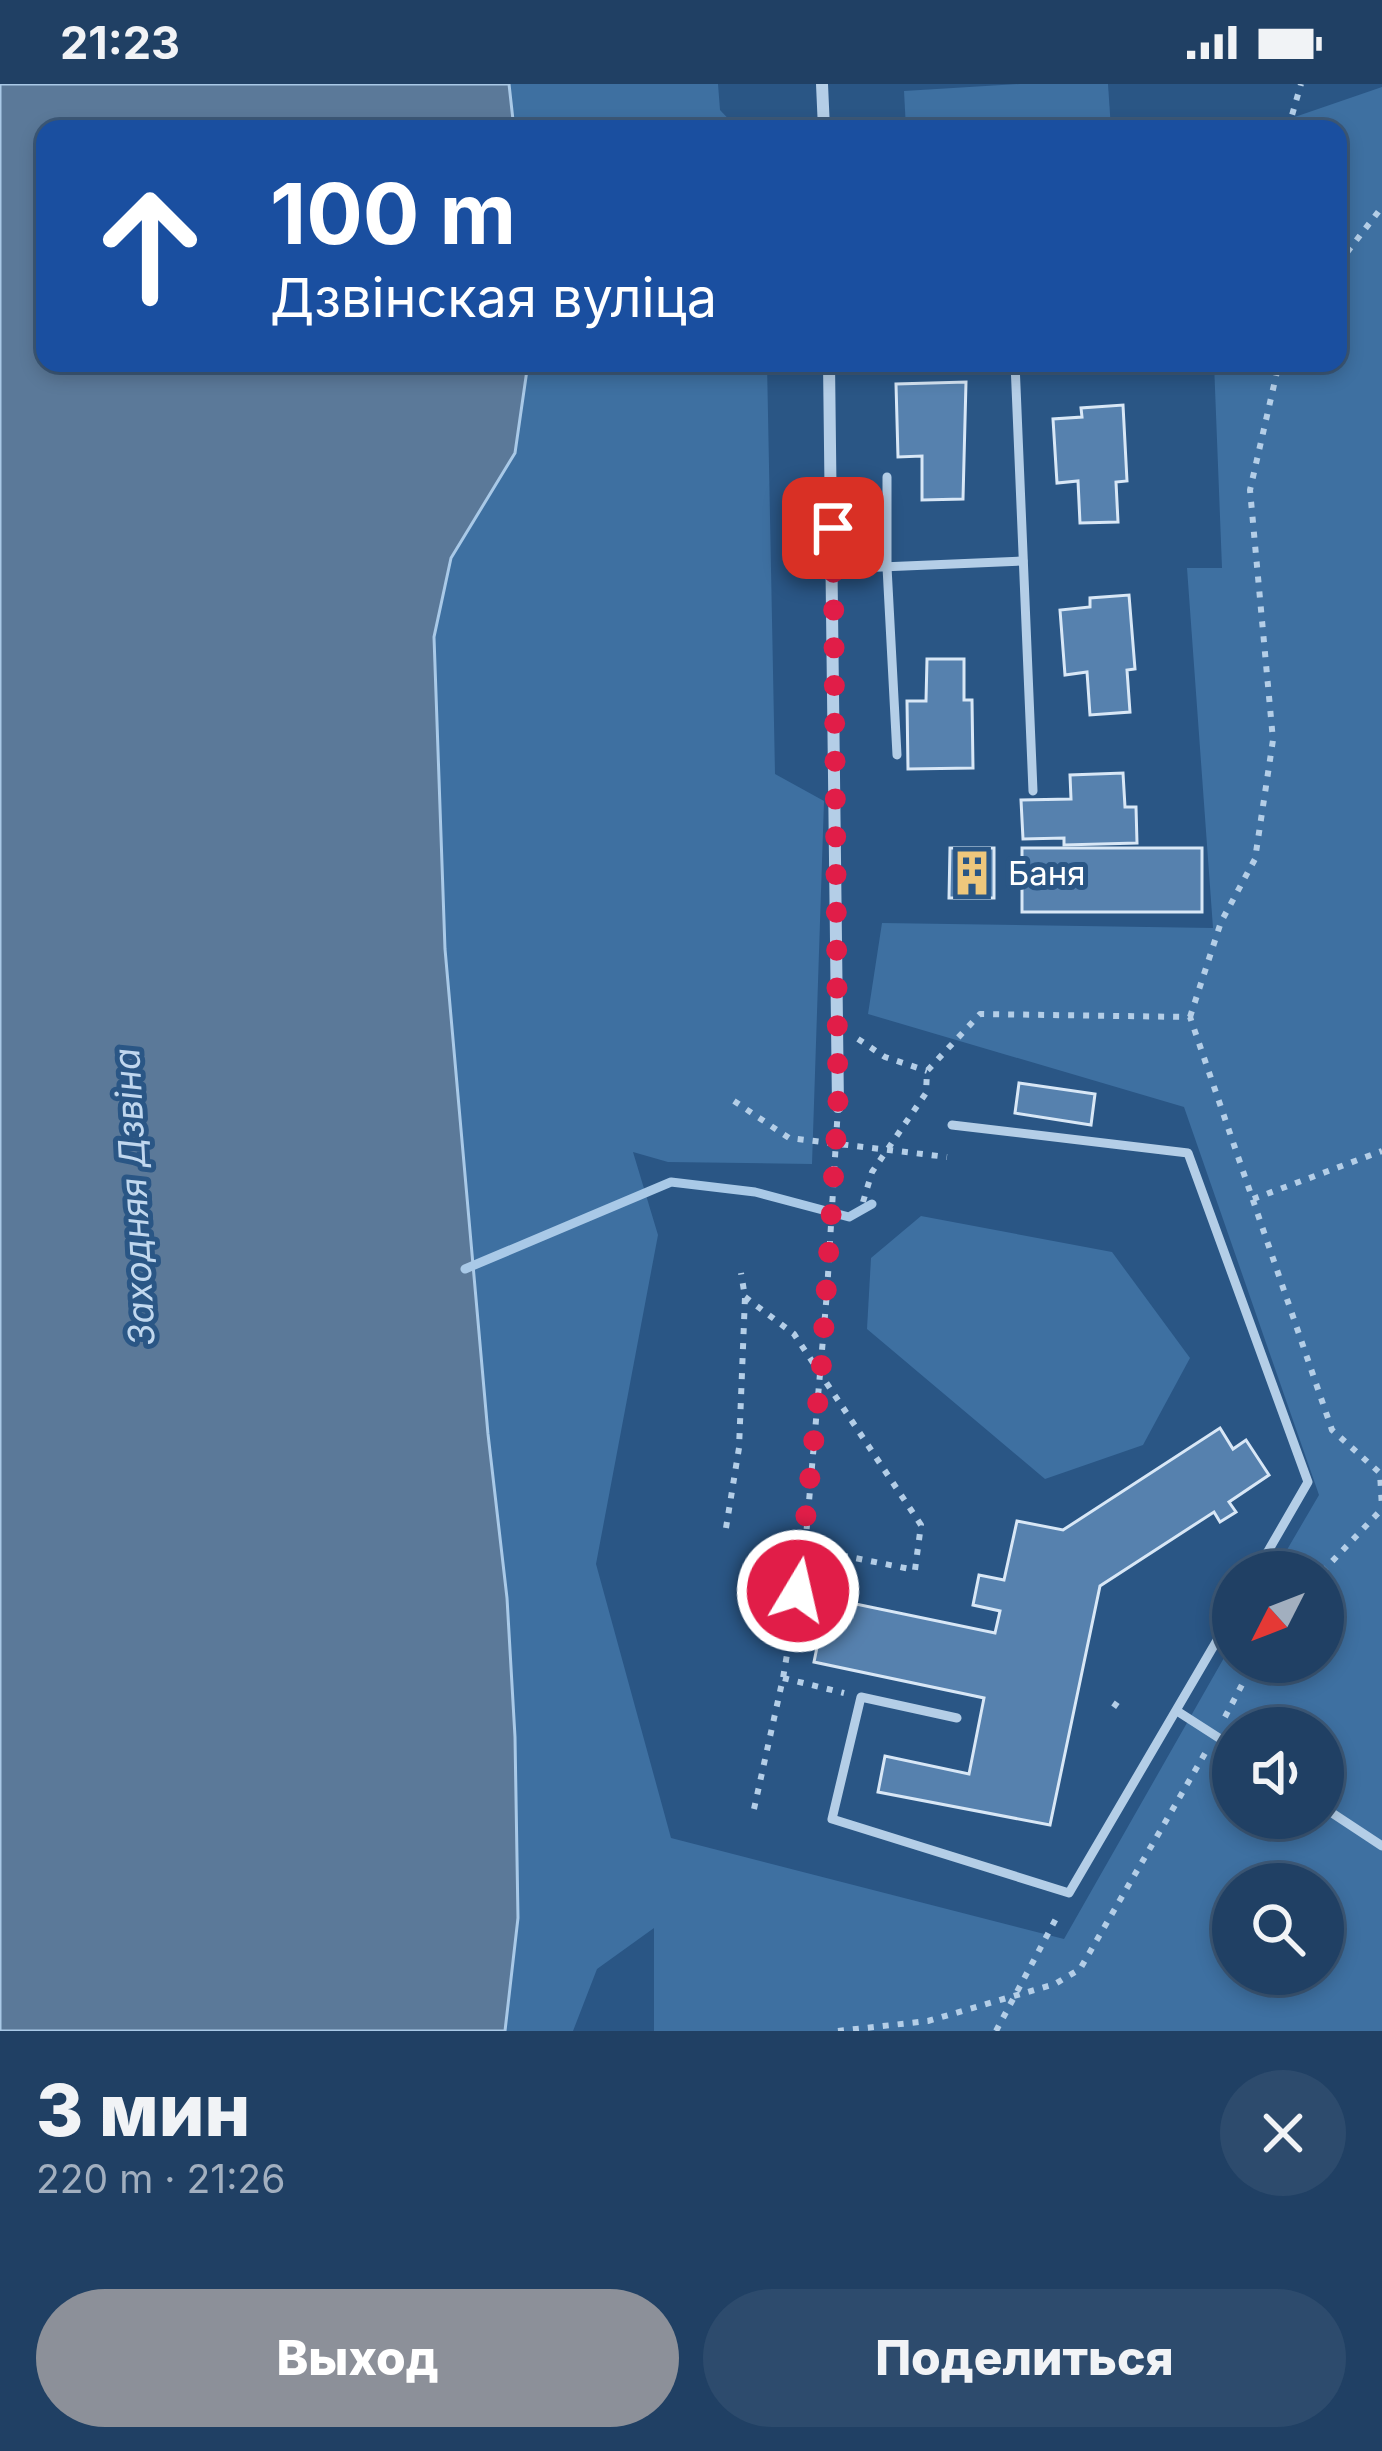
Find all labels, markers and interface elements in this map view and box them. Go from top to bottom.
text: 21:23 [60,15,180,70]
text: 100 m [270,163,516,264]
icon: ahead [72,168,228,324]
text: Дзвінская вуліца [270,265,717,330]
pin [782,477,884,579]
icon: arrive [800,495,866,561]
building icon: Баня [947,848,997,898]
place label: Баня [1008,853,1086,893]
water label: Заходняя Дзвіна [104,1047,164,1347]
position arrow [735,1528,861,1654]
north arrow [1212,1551,1344,1683]
map controls [1212,1551,1344,1995]
button: sound [1212,1707,1344,1839]
button: search [1212,1863,1344,1995]
text: 3 мин [36,2066,250,2153]
button: close [1220,2070,1346,2196]
text: 220 m · 21:26 [36,2155,285,2202]
button: Выход [36,2289,679,2427]
button: Поделиться [703,2289,1346,2427]

